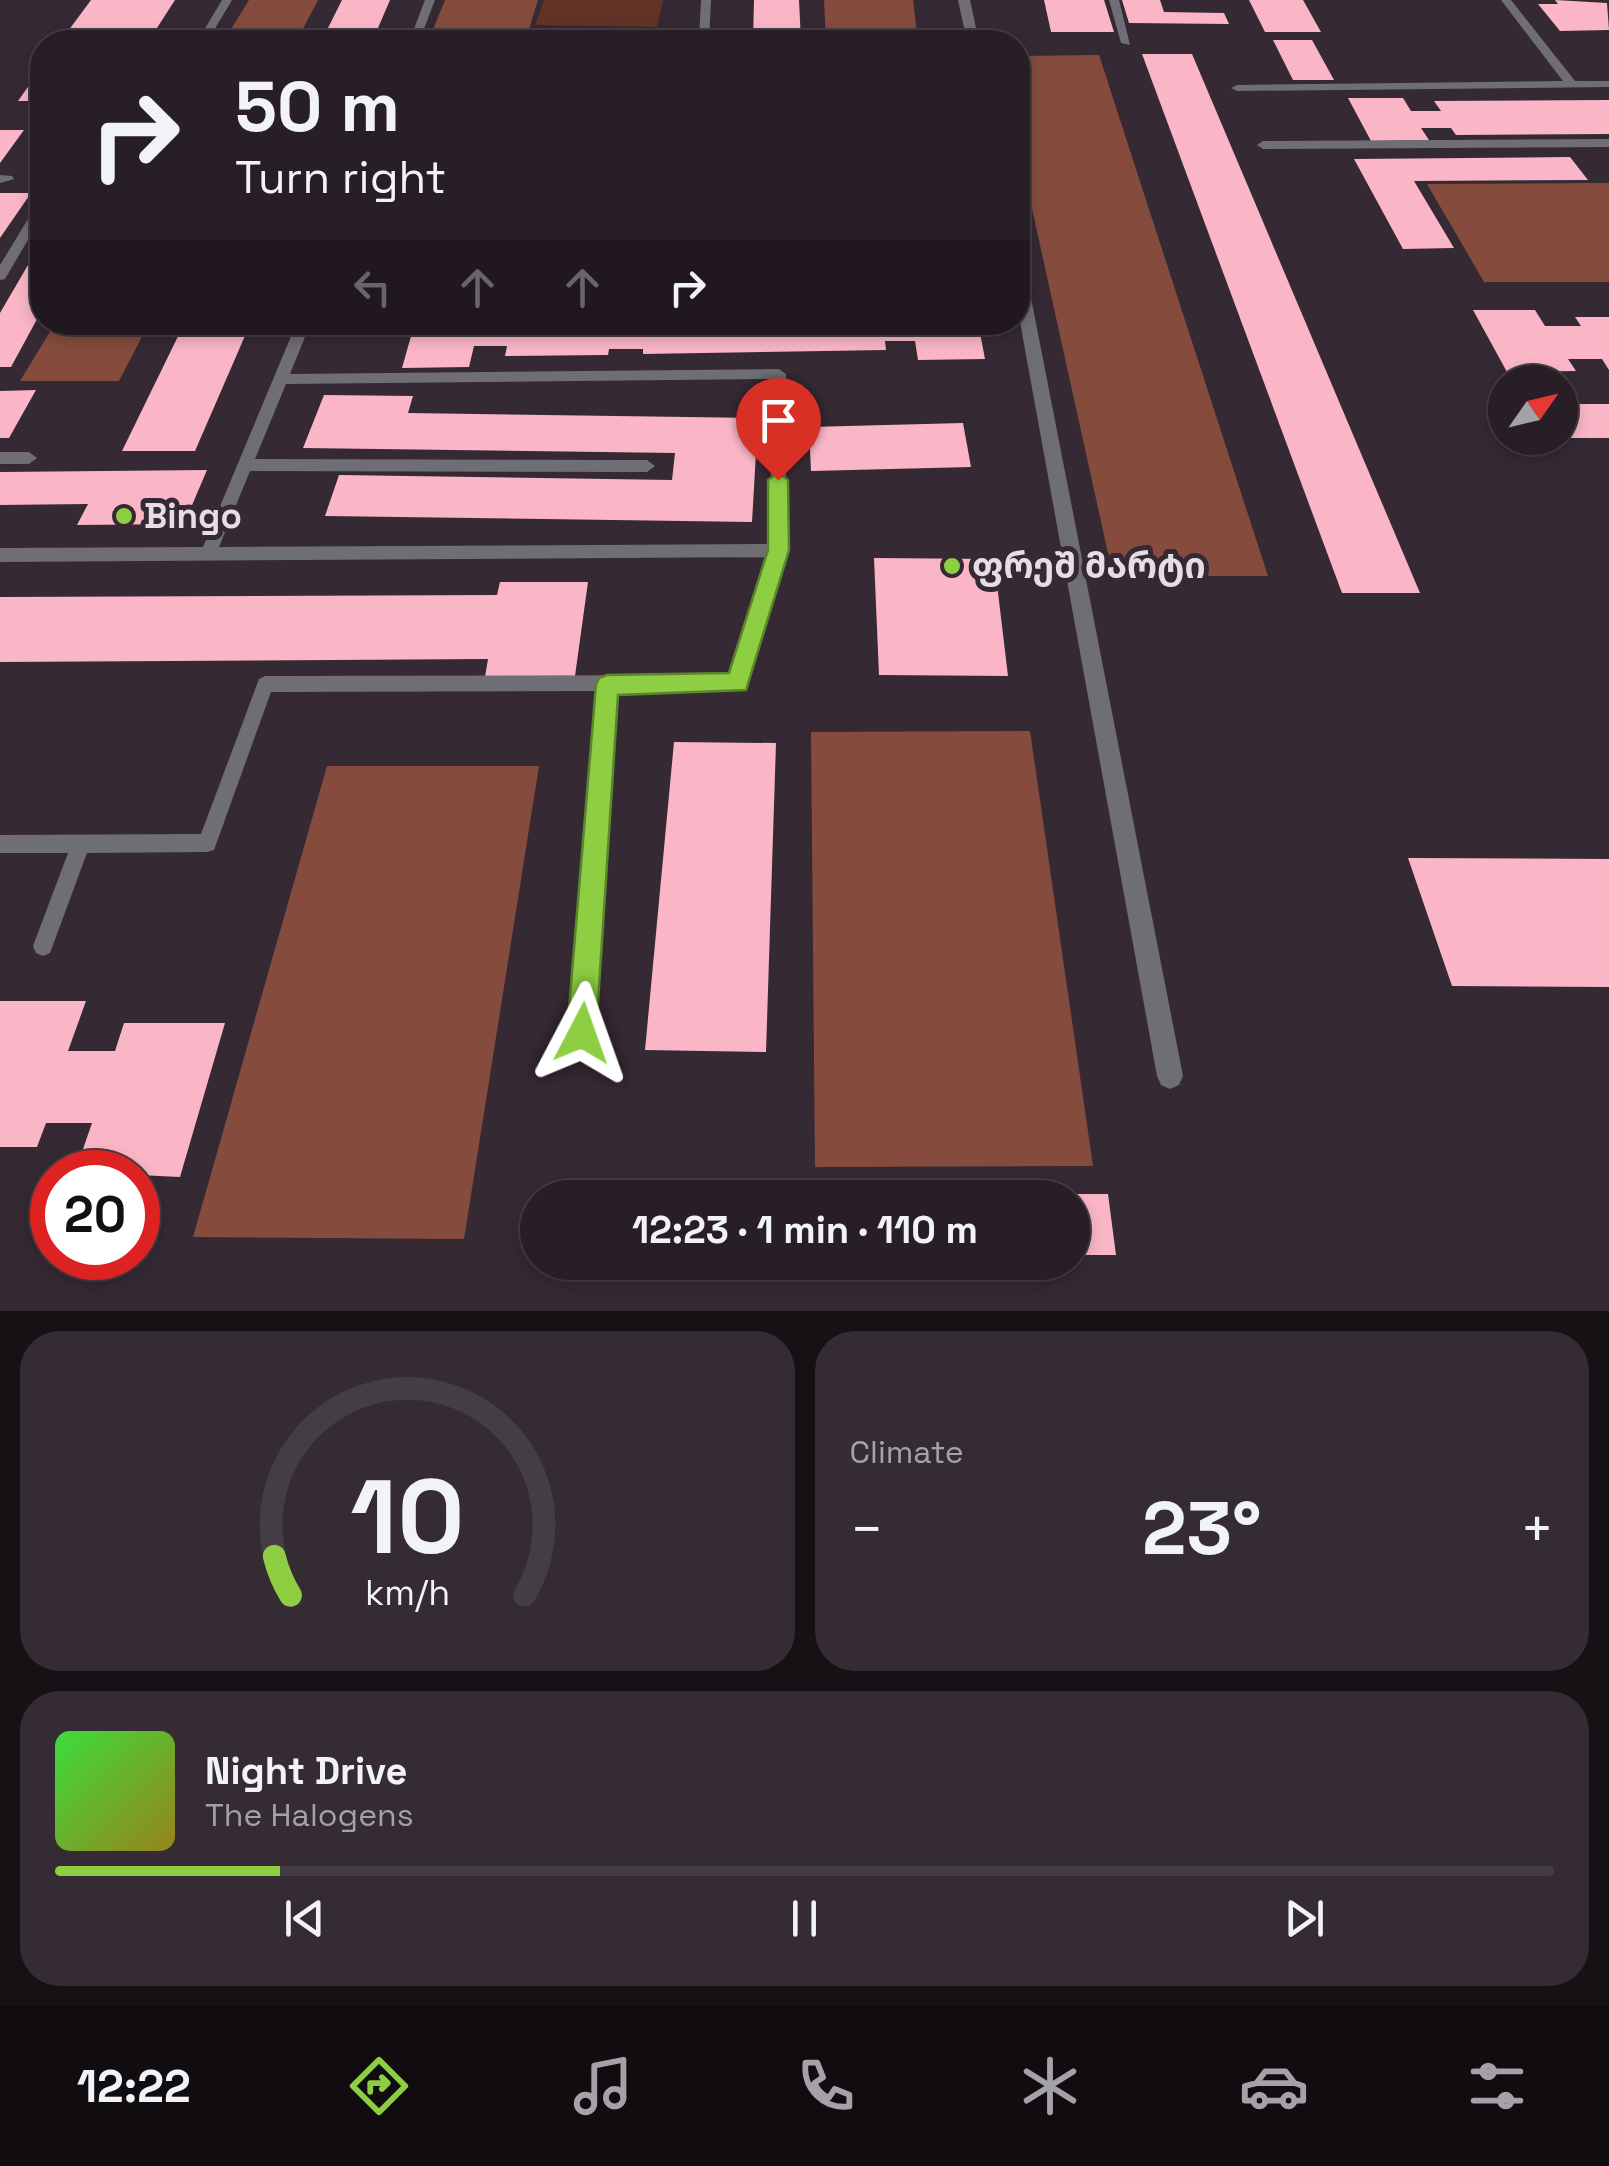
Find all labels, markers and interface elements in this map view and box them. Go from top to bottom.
text: 50 m [235,62,400,151]
icon: right [70,70,200,200]
text: Turn right [235,149,446,206]
icon: left [345,260,400,315]
icon: ahead [450,260,505,315]
icon: ahead [555,260,610,315]
icon: right [660,260,715,315]
north arrow [1488,365,1578,455]
map controls [1488,365,1578,455]
pin [736,378,821,481]
icon: arrive [751,393,806,448]
place label: Bingo [144,494,242,538]
marker: Bingo [113,505,135,527]
place label: ფრეშ მარტი [972,544,1206,588]
marker: ფრეშ მარტი [941,555,963,577]
position arrow [530,981,634,1085]
speed limit sign: 20 [30,1150,160,1280]
text: 12:23 · 1 min · 110 m [632,1206,978,1254]
text: Climate [850,1432,964,1472]
text: 10 [350,1451,464,1583]
text: 23° [1142,1480,1262,1576]
text: − [850,1494,884,1564]
text: + [1520,1494,1554,1564]
text: km/h [365,1570,450,1615]
text: Night Drive [205,1747,407,1795]
text: The Halogens [205,1795,414,1835]
icon: previous [277,1891,332,1946]
icon: pause [777,1891,832,1946]
icon: next [1277,1891,1332,1946]
icon: directions [344,2051,414,2121]
icon: music [568,2051,638,2121]
icon: phone [791,2051,861,2121]
icon: climate [1015,2051,1085,2121]
icon: car [1239,2051,1309,2121]
icon: filters [1462,2051,1532,2121]
text: 12:22 [77,2058,191,2115]

